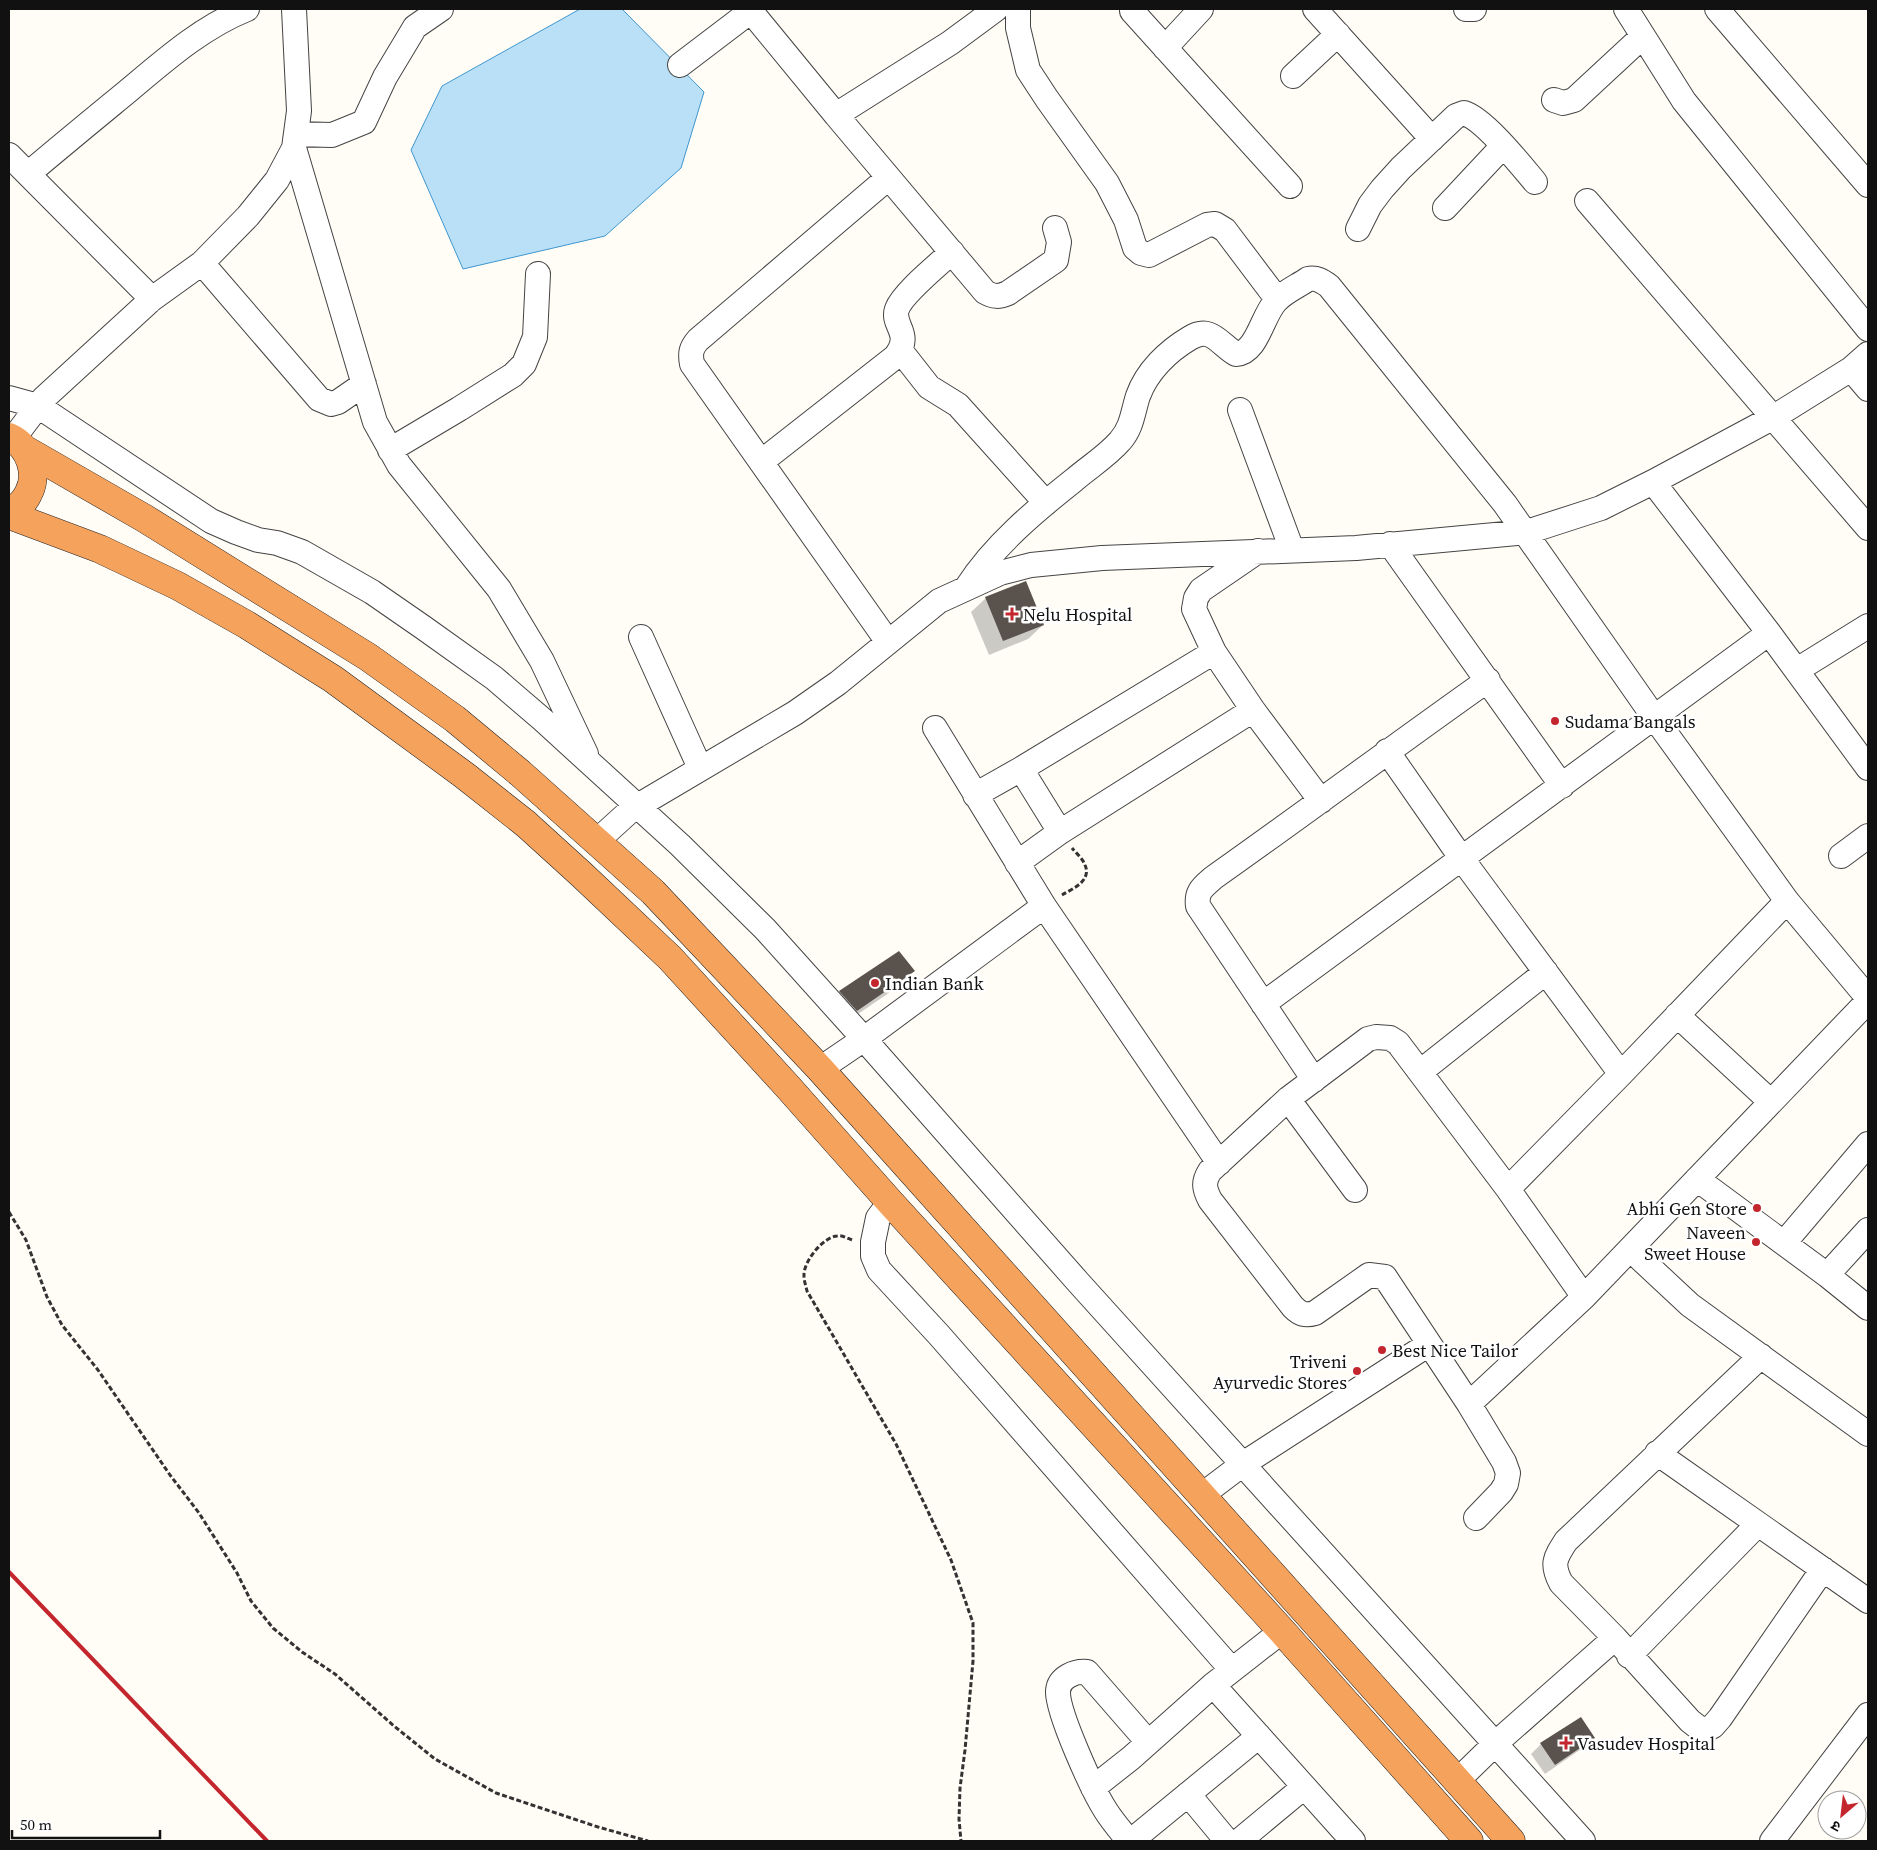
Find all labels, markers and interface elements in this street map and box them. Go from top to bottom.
place label: Nelu Hospital [1023,602,1132,627]
marker: Nelu Hospital [1005,607,1019,621]
place label: Sudama Bangals [1565,709,1696,734]
marker: Sudama Bangals [1549,715,1561,727]
place label: Indian Bank [885,971,984,996]
marker: Indian Bank [869,977,881,989]
place label: Abhi Gen Store [1627,1196,1747,1221]
marker: Abhi Gen Store [1751,1202,1763,1214]
place label: Naveen Sweet House [1644,1220,1746,1266]
marker: Naveen Sweet House [1750,1236,1762,1248]
place label: Best Nice Tailor [1392,1338,1519,1363]
marker: Best Nice Tailor [1376,1344,1388,1356]
place label: Triveni Ayurvedic Stores [1213,1349,1347,1395]
marker: Triveni Ayurvedic Stores [1351,1365,1363,1377]
place label: Vasudev Hospital [1577,1731,1715,1756]
marker: Vasudev Hospital [1559,1736,1573,1750]
north arrow [1817,1790,1867,1840]
scale bar [12,1808,160,1840]
text: 50 m [20,1814,52,1835]
text: उ [1827,1815,1844,1837]

